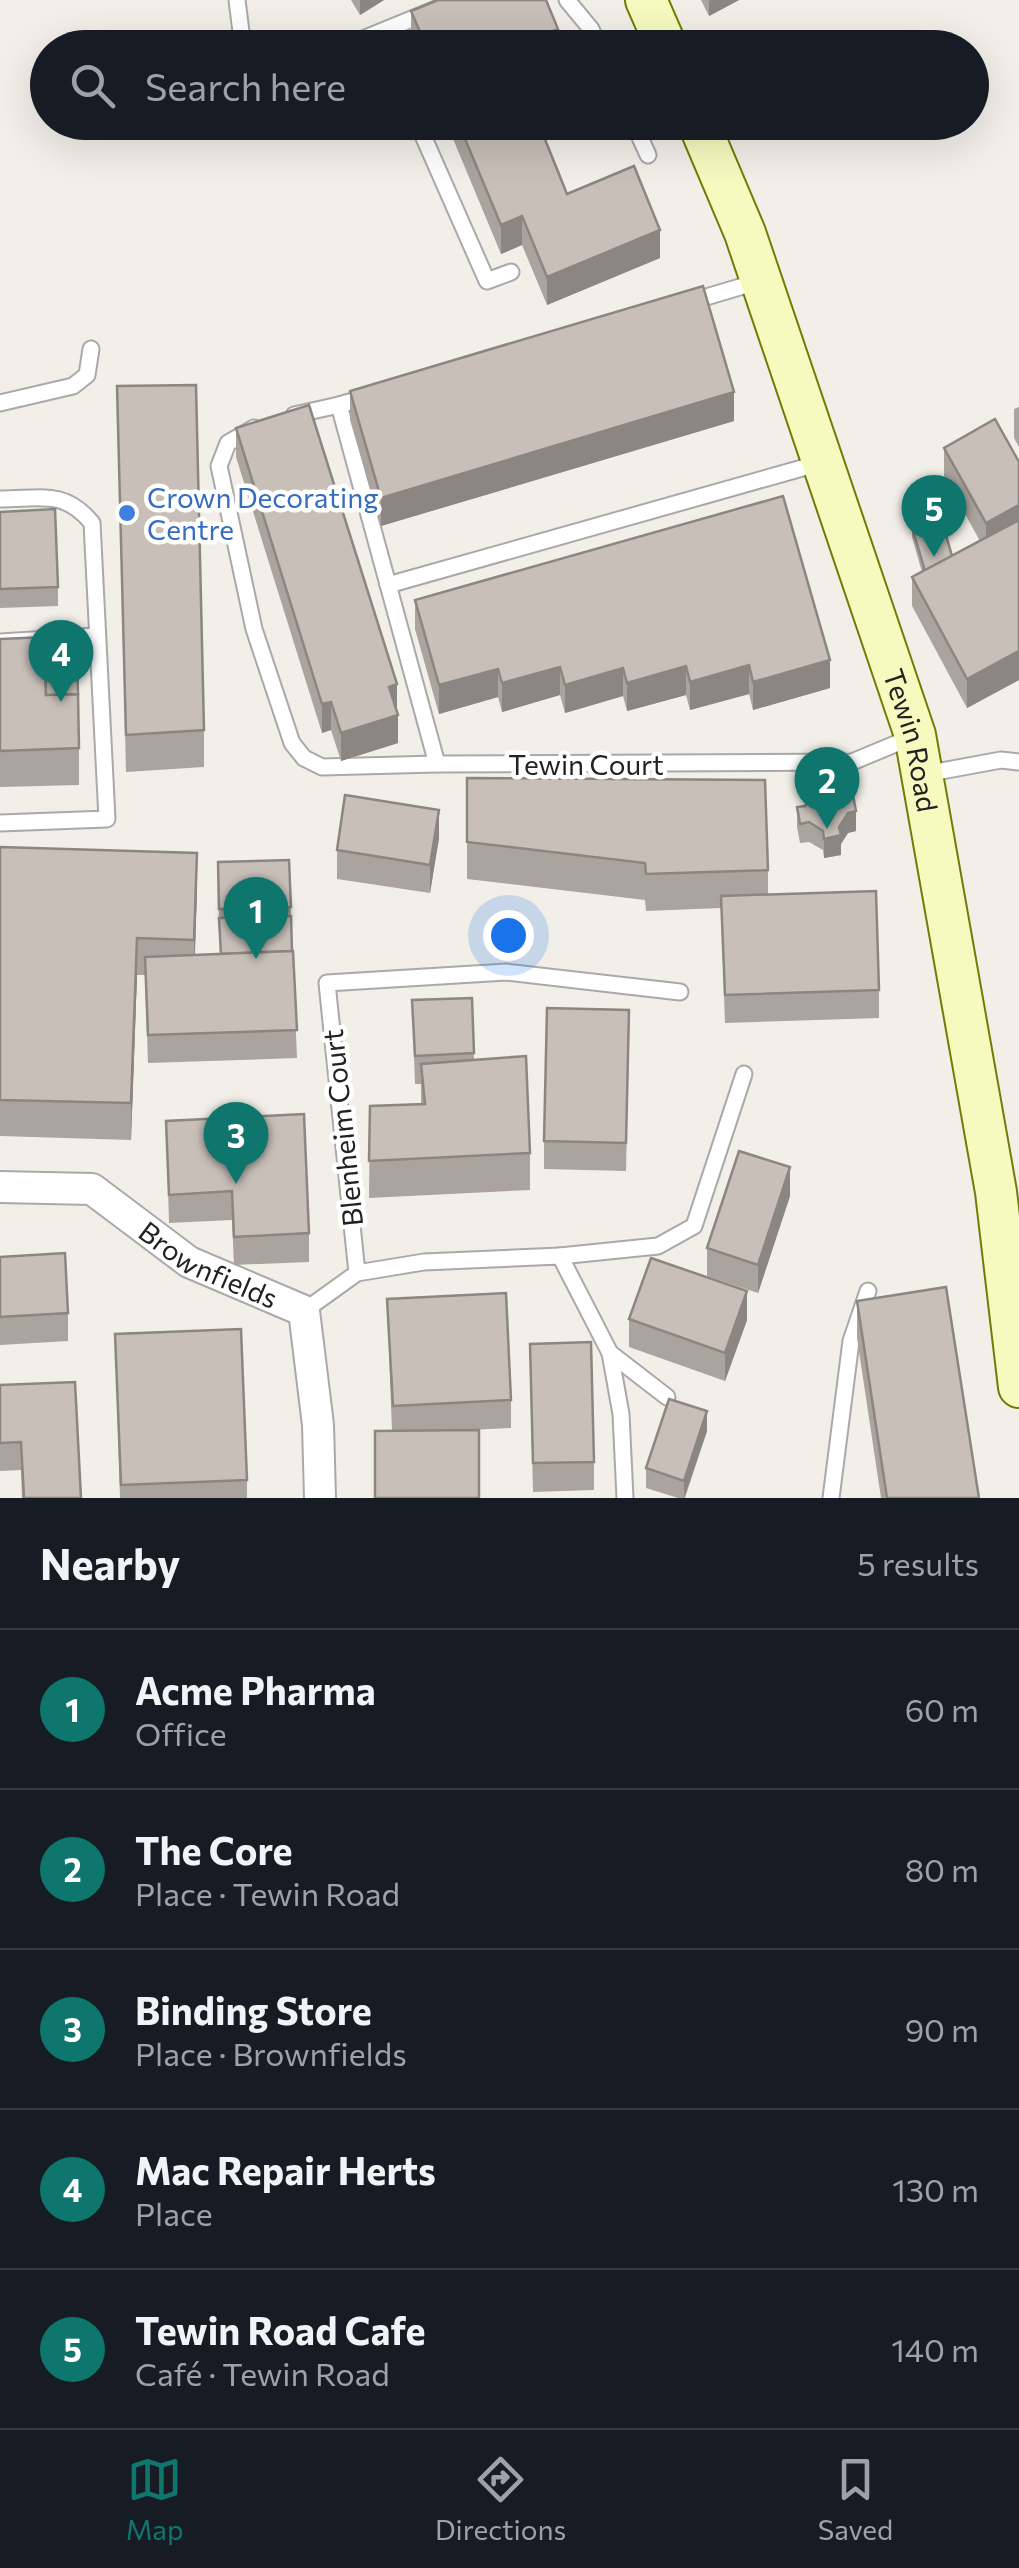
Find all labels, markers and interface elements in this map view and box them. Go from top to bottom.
search box [30,30,989,140]
icon: search [65,58,120,113]
text: Search here [145,62,346,109]
pin: 5 [902,474,966,557]
place label: Crown Decorating Centre [147,480,378,546]
marker: Crown Decorating Centre [116,502,138,524]
pin: 4 [28,620,94,702]
street label: Tewin Road [877,664,945,815]
pin: 2 [794,746,860,829]
street label: Tewin Court [508,747,664,781]
pin: 1 [224,876,288,959]
your location [483,910,534,961]
street label: Blenheim Court [315,1028,369,1228]
pin: 3 [204,1102,268,1184]
street label: Brownfields [133,1214,283,1315]
text: Nearby [40,1537,180,1589]
text: 5 results [857,1543,979,1583]
text: Acme Pharma [135,1666,376,1713]
text: 1 [65,1689,80,1729]
text: 60 m [905,1689,979,1729]
text: Office [135,1713,227,1753]
text: The Core [135,1826,293,1873]
text: 2 [63,1849,82,1889]
text: 80 m [905,1849,979,1889]
text: Place · Tewin Road [135,1873,400,1913]
text: Binding Store [135,1986,372,2033]
text: 3 [63,2009,82,2049]
text: 90 m [905,2009,979,2049]
text: Place · Brownfields [135,2033,407,2073]
text: Mac Repair Herts [135,2146,436,2193]
text: 4 [63,2169,82,2209]
text: 130 m [892,2169,979,2209]
text: Place [135,2193,213,2233]
text: Tewin Road Cafe [135,2306,426,2353]
text: 5 [63,2329,82,2369]
text: 140 m [891,2329,979,2369]
text: Café · Tewin Road [135,2353,390,2393]
tab: Map [126,2452,183,2546]
tab: Directions [435,2452,566,2546]
tab: Saved [818,2452,893,2546]

